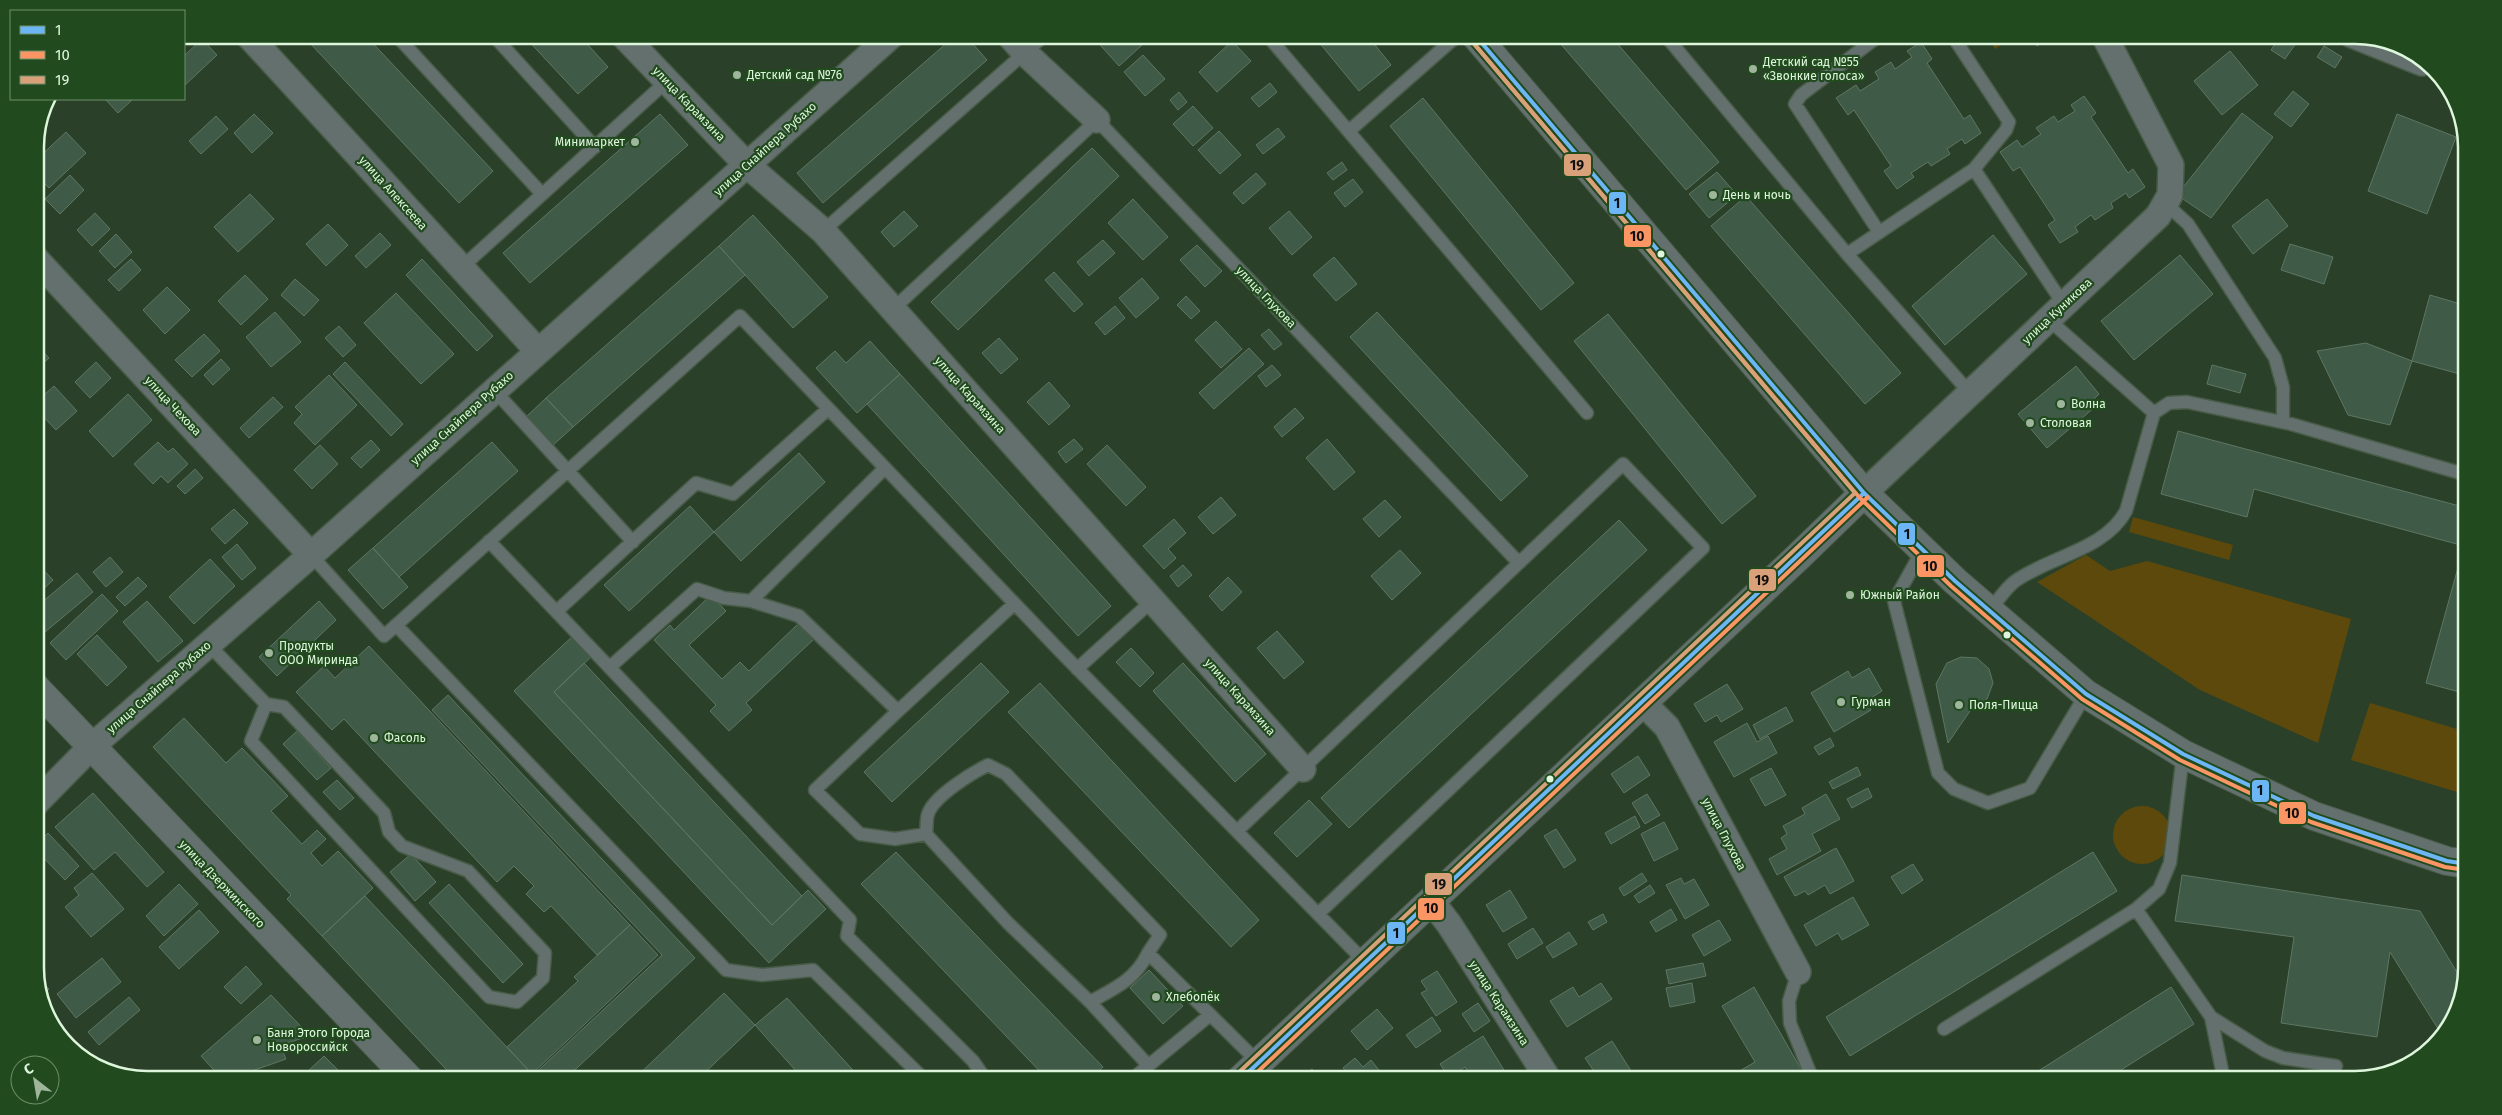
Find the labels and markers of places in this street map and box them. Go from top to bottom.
place label: Детский сад №55 «Звонкие голоса» [1762,55,1865,83]
marker: Детский сад №55 «Звонкие голоса» [1747,63,1759,75]
place label: Детский сад №76 [746,68,842,82]
marker: Детский сад №76 [731,69,743,81]
place label: Минимаркет [555,135,626,149]
marker: Минимаркет [629,136,641,148]
place label: День и ночь [1722,188,1791,202]
marker: День и ночь [1707,189,1719,201]
unlabelled marker [1656,249,1666,259]
place label: Волна [2071,397,2106,411]
marker: Волна [2055,398,2067,410]
place label: Столовая [2040,416,2092,430]
marker: Столовая [2024,417,2036,429]
place label: Южный Район [1860,588,1940,602]
marker: Южный Район [1844,589,1856,601]
unlabelled marker [2002,630,2012,640]
place label: Продукты ООО Миринда [279,639,358,667]
marker: Продукты ООО Миринда [263,647,275,659]
place label: Гурман [1851,695,1891,709]
marker: Гурман [1835,696,1847,708]
place label: Поля-Пицца [1969,698,2038,712]
marker: Поля-Пицца [1953,699,1965,711]
place label: Фасоль [384,731,426,745]
marker: Фасоль [368,732,380,744]
unlabelled marker [1545,774,1555,784]
place label: Хлебопёк [1166,990,1221,1004]
marker: Хлебопёк [1150,991,1162,1003]
place label: Баня Этого Города Новороссийск [267,1026,370,1054]
marker: Баня Этого Города Новороссийск [251,1034,263,1046]

